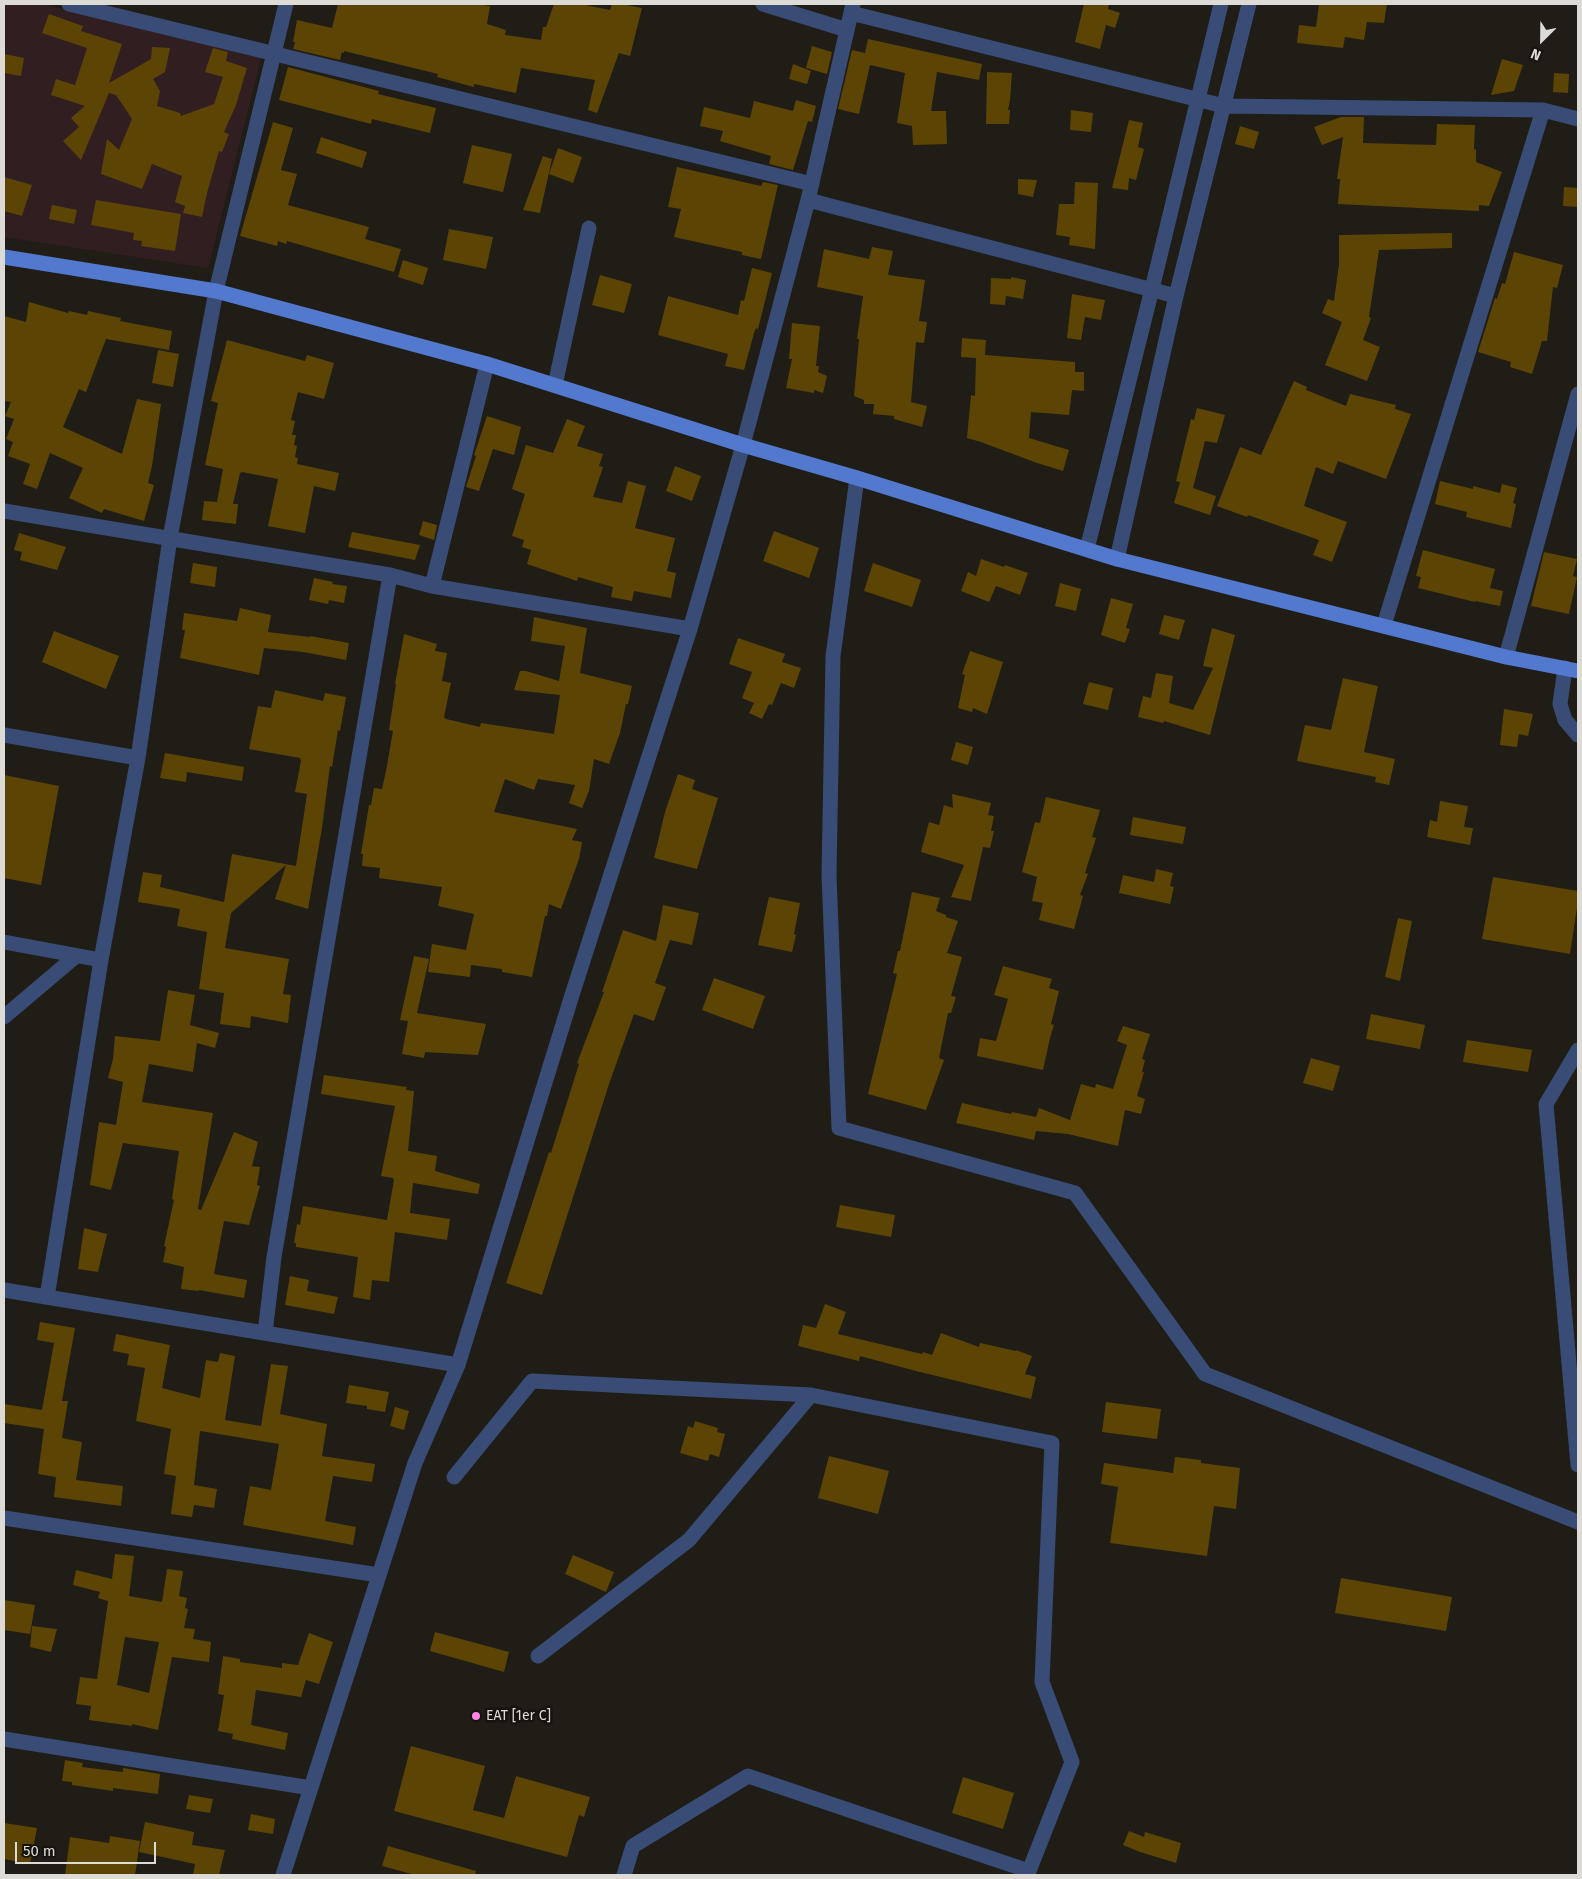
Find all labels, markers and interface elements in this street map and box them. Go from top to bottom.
north arrow [1517,15,1567,65]
text: N [1528,45,1544,64]
place label: EAT [1er C] [486,1708,551,1724]
marker: EAT [1er C] [470,1710,482,1722]
scale bar [18,1832,159,1864]
text: 50 m [23,1842,56,1860]

